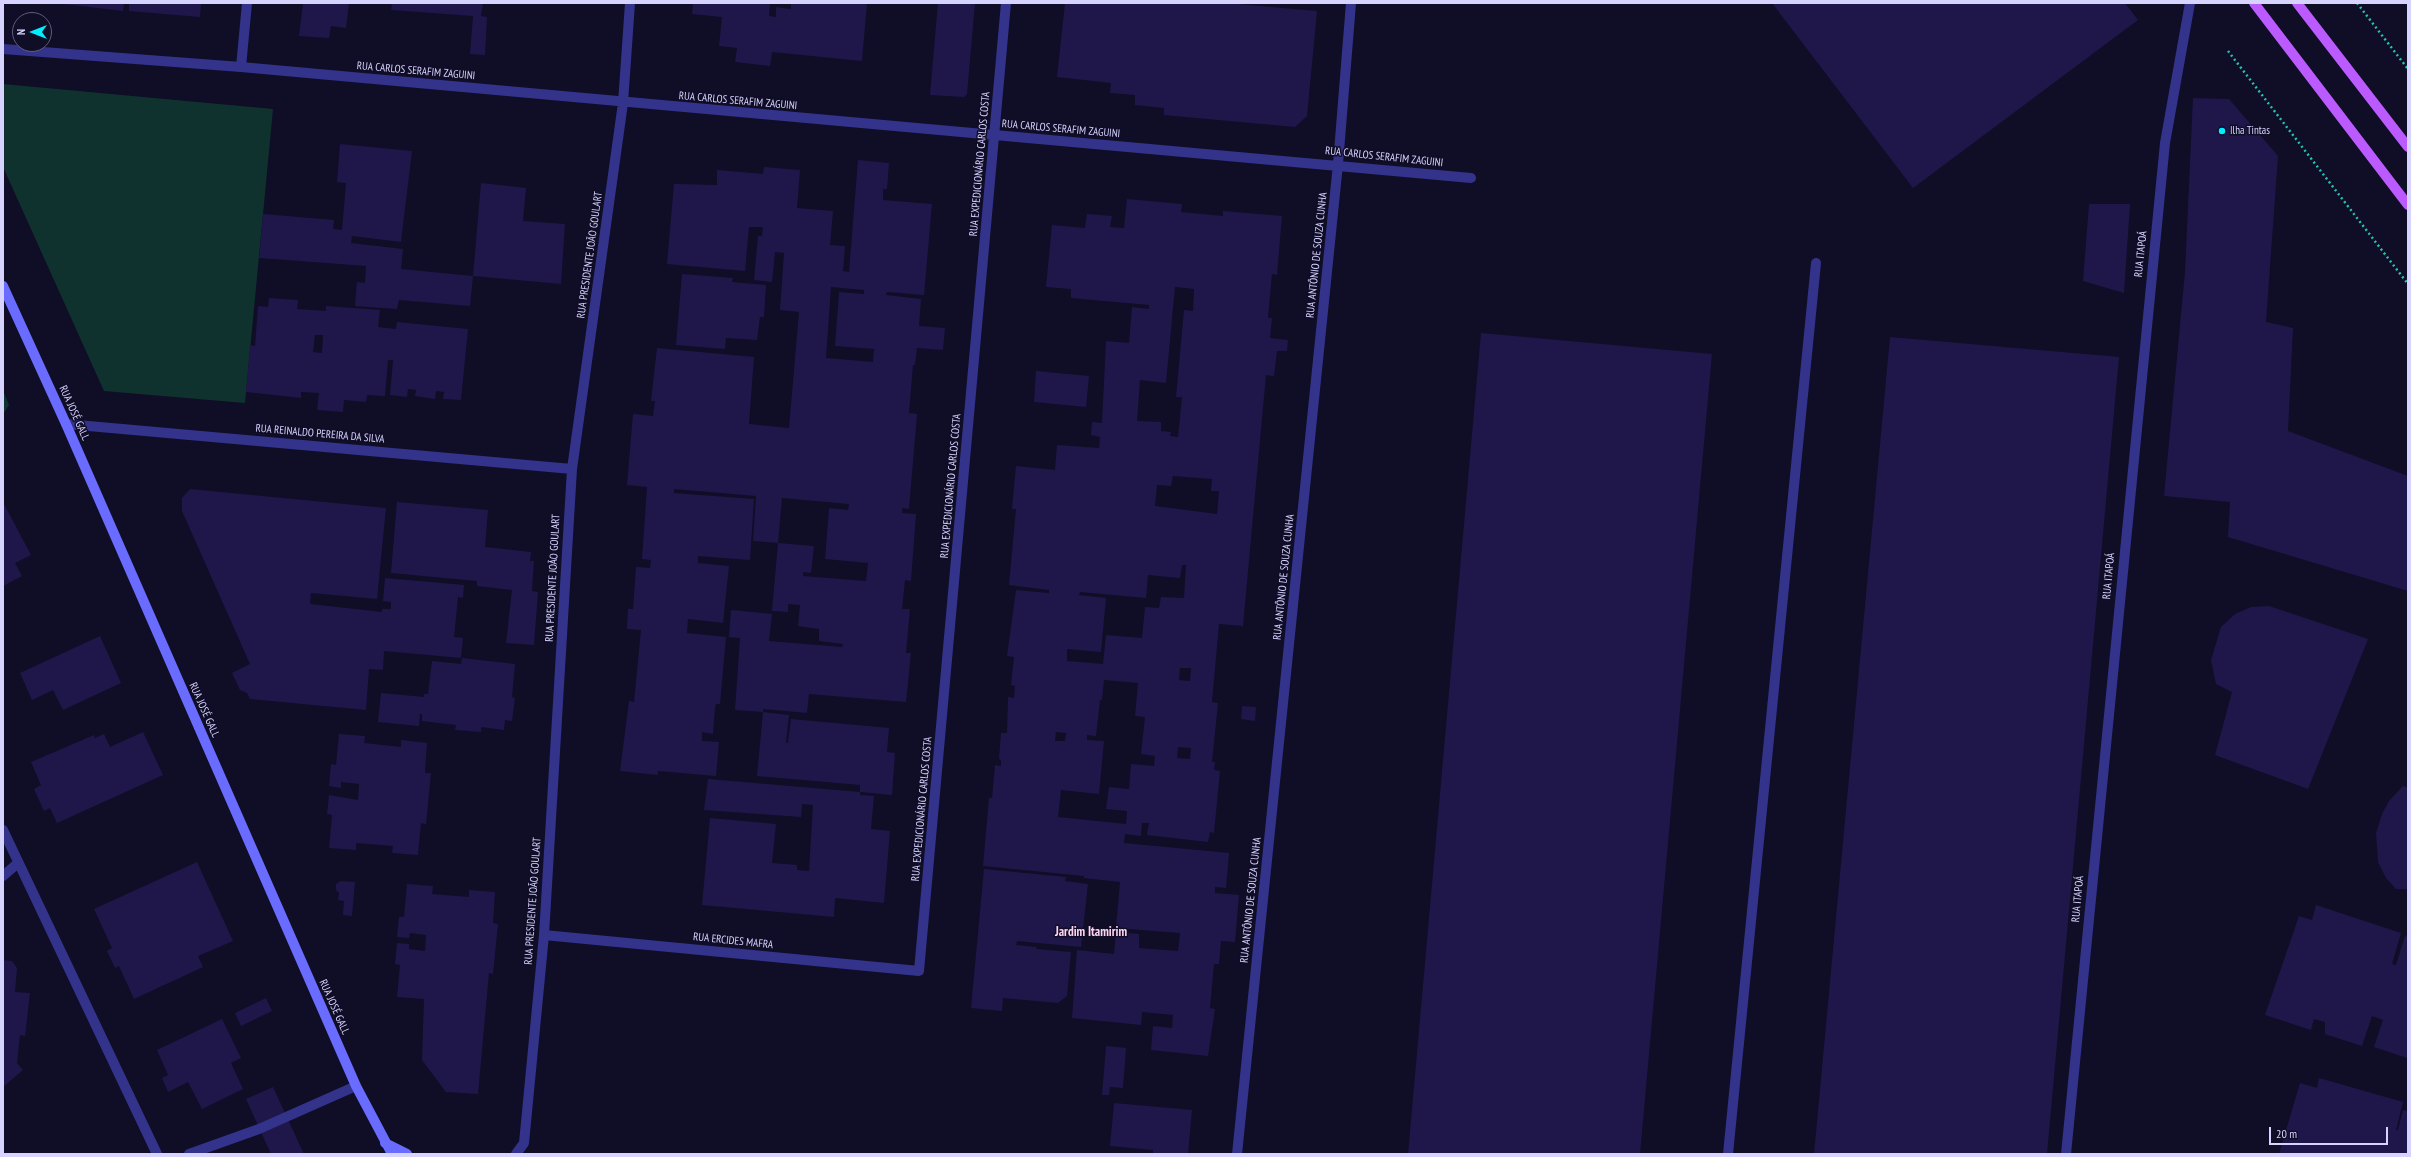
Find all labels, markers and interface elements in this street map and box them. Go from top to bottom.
north arrow [12,12,52,52]
text: N [14,29,28,35]
street label: RUA CARLOS SERAFIM ZAGUINI [356,59,476,83]
street label: RUA CARLOS SERAFIM ZAGUINI [678,89,798,113]
street label: RUA EXPEDICIONÁRIO CARLOS COSTA [967,91,993,237]
street label: RUA CARLOS SERAFIM ZAGUINI [1001,117,1121,141]
place label: Ilha Tintas [2230,124,2270,138]
marker: Ilha Tintas [2217,126,2227,136]
street label: RUA CARLOS SERAFIM ZAGUINI [1324,144,1444,170]
street label: RUA PRESIDENTE JOÃO GOULART [575,191,605,319]
street label: RUA ANTÔNIO DE SOUZA CUNHA [1304,191,1330,319]
street label: RUA ITAPOÁ [2132,230,2150,278]
street label: RUA JOSÉ GALL [56,383,92,443]
street label: RUA EXPEDICIONÁRIO CARLOS COSTA [938,413,964,559]
street label: RUA REINALDO PEREIRA DA SILVA [255,422,385,446]
street label: RUA ANTÔNIO DE SOUZA CUNHA [1271,513,1297,641]
street label: RUA PRESIDENTE JOÃO GOULART [543,514,563,642]
street label: RUA ITAPOÁ [2100,552,2118,600]
street label: RUA JOSÉ GALL [186,680,222,740]
street label: RUA EXPEDICIONÁRIO CARLOS COSTA [909,736,935,882]
street label: RUA ANTÔNIO DE SOUZA CUNHA [1238,836,1264,964]
street label: RUA PRESIDENTE JOÃO GOULART [522,837,544,965]
street label: RUA ITAPOÁ [2069,875,2087,923]
district label: Jardim Itamirim [1055,924,1127,940]
street label: RUA ERCIDES MAFRA [692,930,774,952]
street label: RUA JOSÉ GALL [316,977,352,1037]
scale bar [2271,1119,2390,1145]
text: 20 m [2276,1126,2297,1141]

